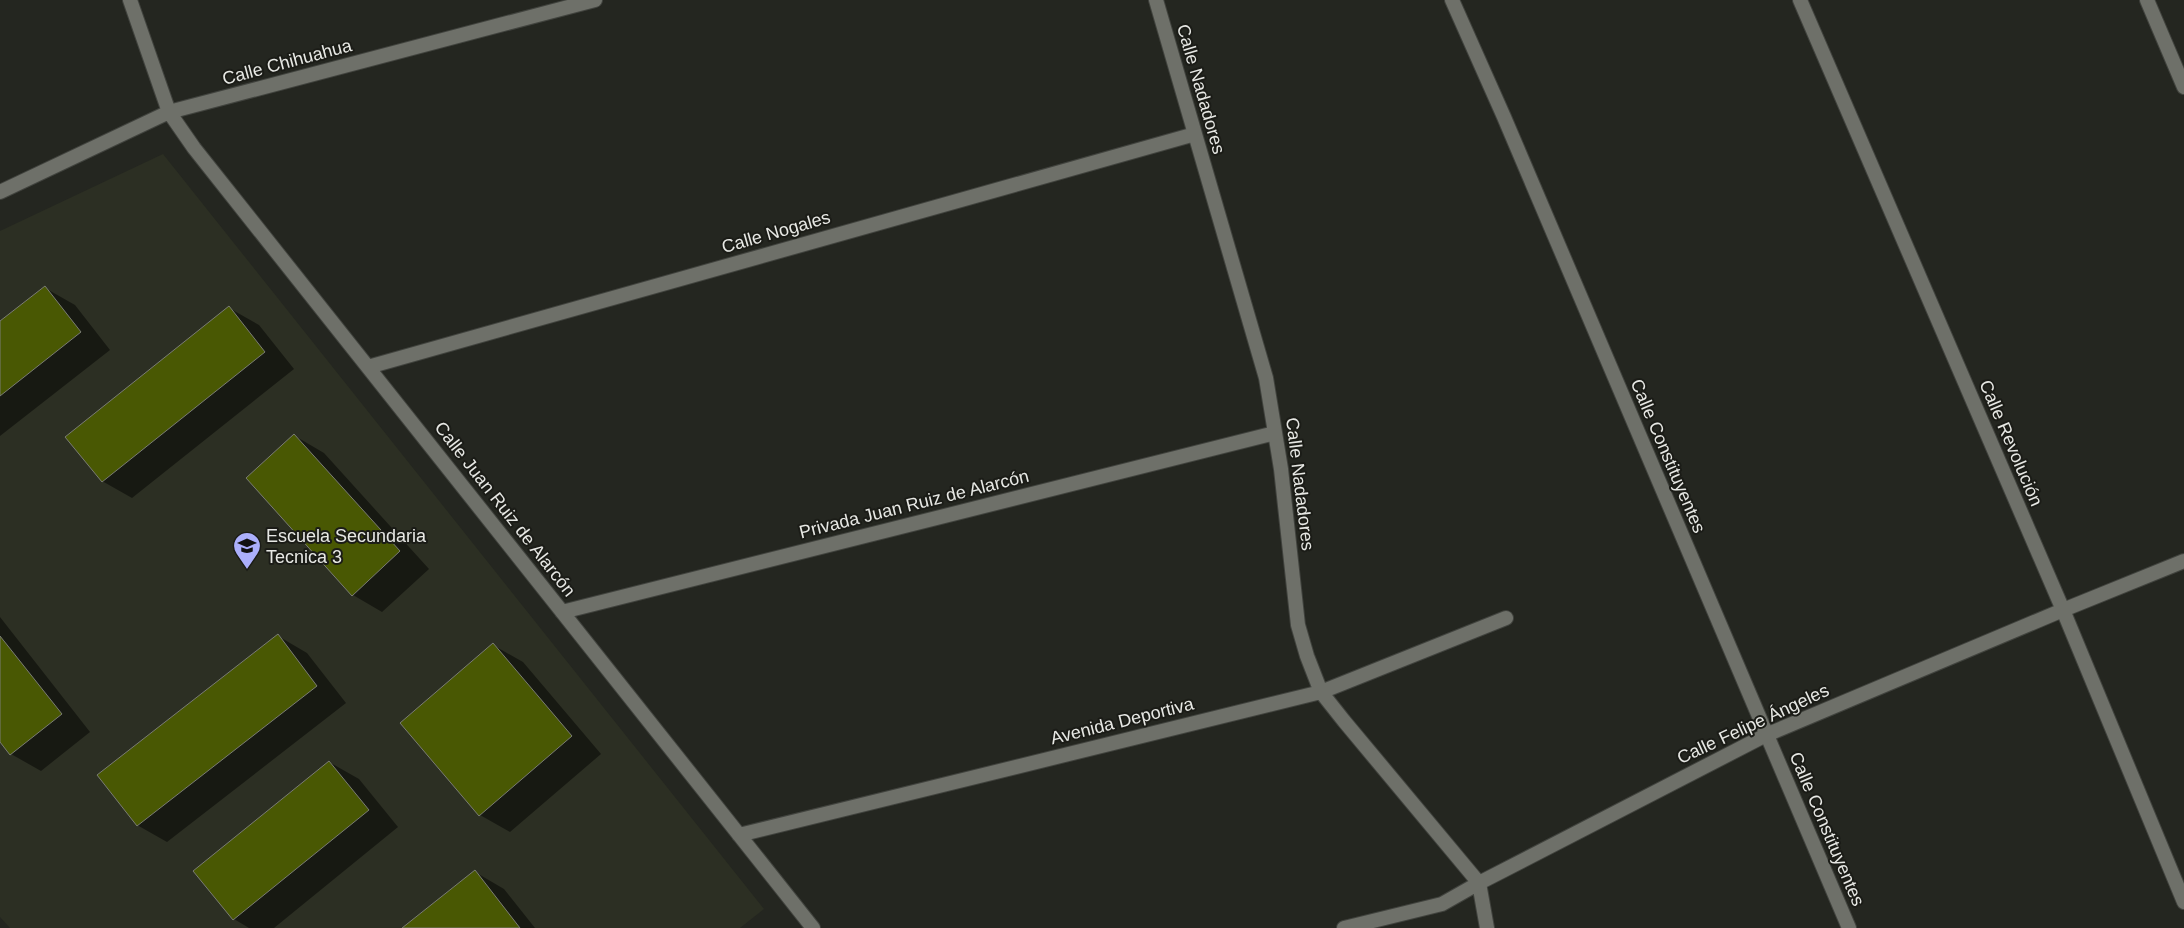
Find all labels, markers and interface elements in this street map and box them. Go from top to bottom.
street label: Calle Nadadores [1173,22,1229,156]
street label: Calle Chihuahua [220,35,355,89]
street label: Calle Nogales [719,207,833,257]
street label: Calle Constituyentes [1627,376,1709,536]
street label: Calle Revolución [1975,377,2047,509]
street label: Calle Nadadores [1282,416,1318,552]
street label: Calle Juan Ruiz de Alarcón [431,418,579,600]
street label: Privada Juan Ruiz de Alarcón [797,466,1031,542]
place label: Escuela Secundaria Tecnica 3 [266,526,427,567]
school or university icon: Escuela Secundaria Tecnica 3 [232,531,262,570]
street label: Calle Felipe Ángeles [1674,680,1832,768]
street label: Avenida Deportiva [1048,693,1197,748]
street label: Calle Constituyentes [1786,749,1868,909]

